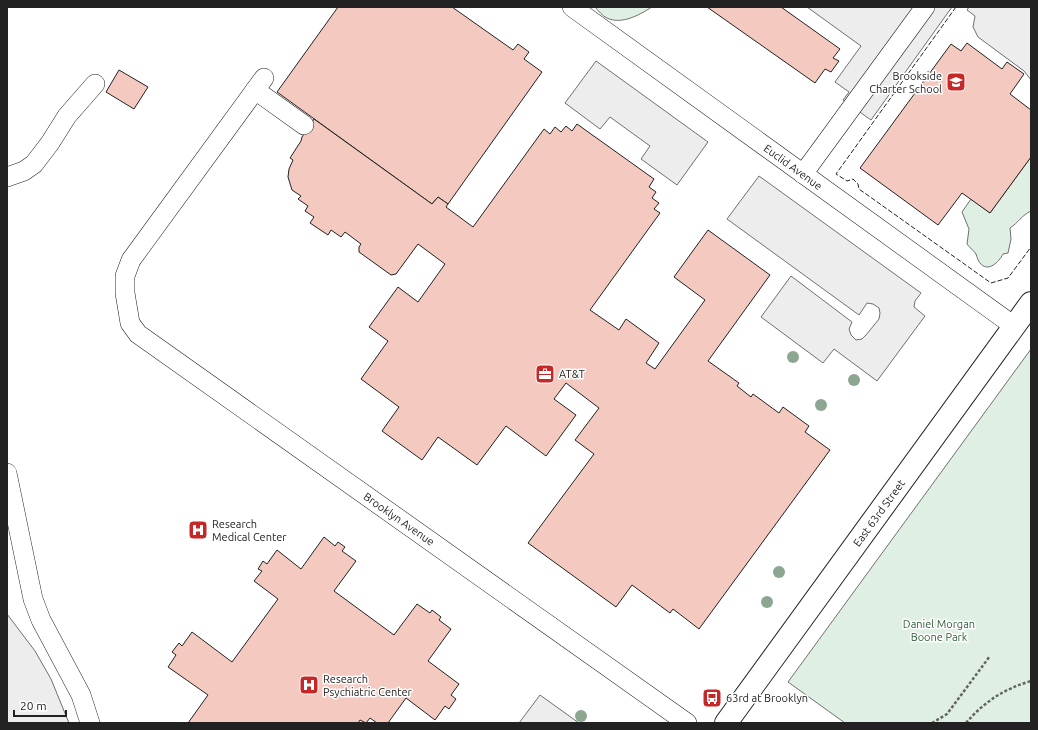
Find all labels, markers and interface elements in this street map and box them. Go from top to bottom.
place label: Brookside Charter School [869,70,942,95]
school or university icon: Brookside Charter School [945,71,967,93]
street label: Euclid Avenue [762,142,824,192]
office icon: AT&T [534,363,556,385]
place label: AT&T [559,368,585,380]
street label: East 63rd Street [851,477,908,549]
street label: Brooklyn Avenue [361,490,437,548]
place label: Research Medical Center [212,518,287,543]
hospital icon: Research Medical Center [187,519,209,541]
park label: Daniel Morgan Boone Park [903,618,975,643]
place label: Research Psychiatric Center [323,673,413,698]
hospital icon: Research Psychiatric Center [298,674,320,696]
bus stop icon: 63rd at Brooklyn [701,687,723,709]
scale bar [14,692,66,718]
place label: 63rd at Brooklyn [726,692,808,704]
text: 20 m [20,699,47,712]

